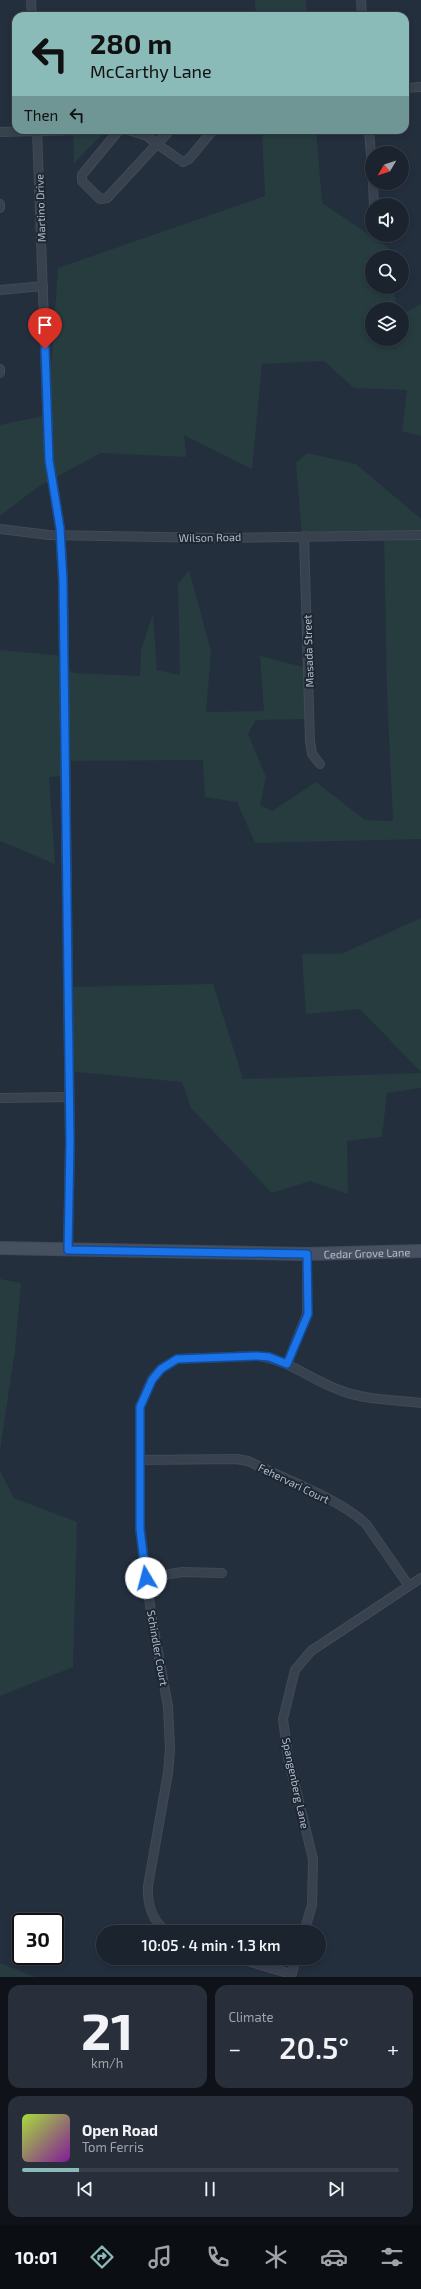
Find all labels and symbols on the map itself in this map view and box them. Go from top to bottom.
north arrow [365,146,409,190]
street label: Martino Drive [32,174,48,242]
pin [28,308,62,349]
street label: Wilson Road [179,530,241,544]
street label: Masada Street [300,614,316,688]
street label: Cedar Grove Lane [323,1245,411,1260]
street label: Fehervari Court [256,1460,332,1506]
position arrow [125,1557,167,1599]
street label: Schindler Court [145,1609,171,1687]
street label: Spangenberg Lane [280,1736,312,1830]
speed limit sign: 30 [12,1913,64,1965]

